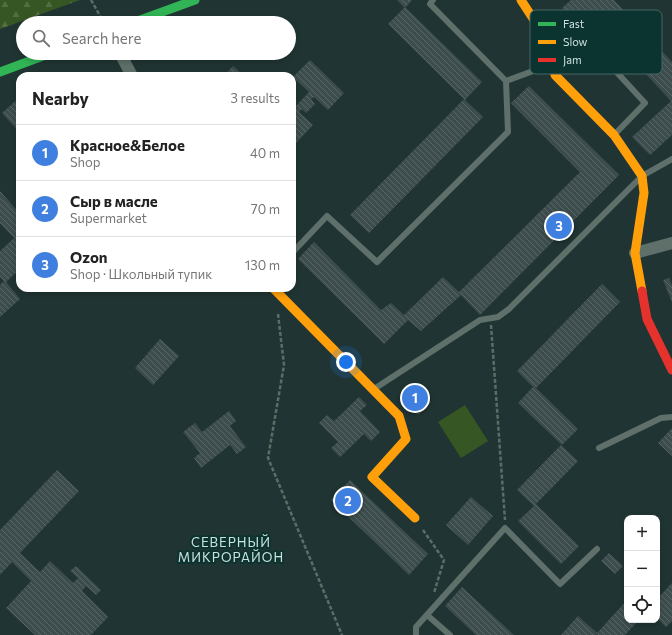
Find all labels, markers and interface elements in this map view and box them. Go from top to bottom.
legend [530,10,662,74]
search box [16,16,296,60]
text: Fast [563,17,585,30]
icon: search [30,27,52,49]
text: Search here [62,29,141,47]
text: Slow [563,35,588,48]
text: Jam [563,53,582,67]
text: Nearby [32,88,89,109]
text: 3 results [231,90,280,106]
text: Красное&Белое [70,136,185,154]
text: 1 [42,145,48,161]
text: 40 m [250,145,280,161]
text: Shop [70,154,101,170]
text: Сыр в масле [70,192,158,210]
text: 2 [41,201,49,217]
text: 70 m [251,201,280,217]
text: Supermarket [70,210,147,226]
pin: 3 [546,211,572,241]
text: Ozon [70,248,108,266]
text: 3 [41,257,49,273]
text: 130 m [245,257,280,273]
text: Shop · Школьный тупик [70,266,212,282]
your location [336,352,356,372]
pin: 1 [402,383,428,413]
pin: 2 [335,486,361,516]
map controls [624,515,660,623]
button: + [624,515,660,551]
district label: СЕВЕРНЫЙ МИКРОРАЙОН [178,534,284,565]
button: − [624,551,660,587]
button: locate [624,587,660,623]

